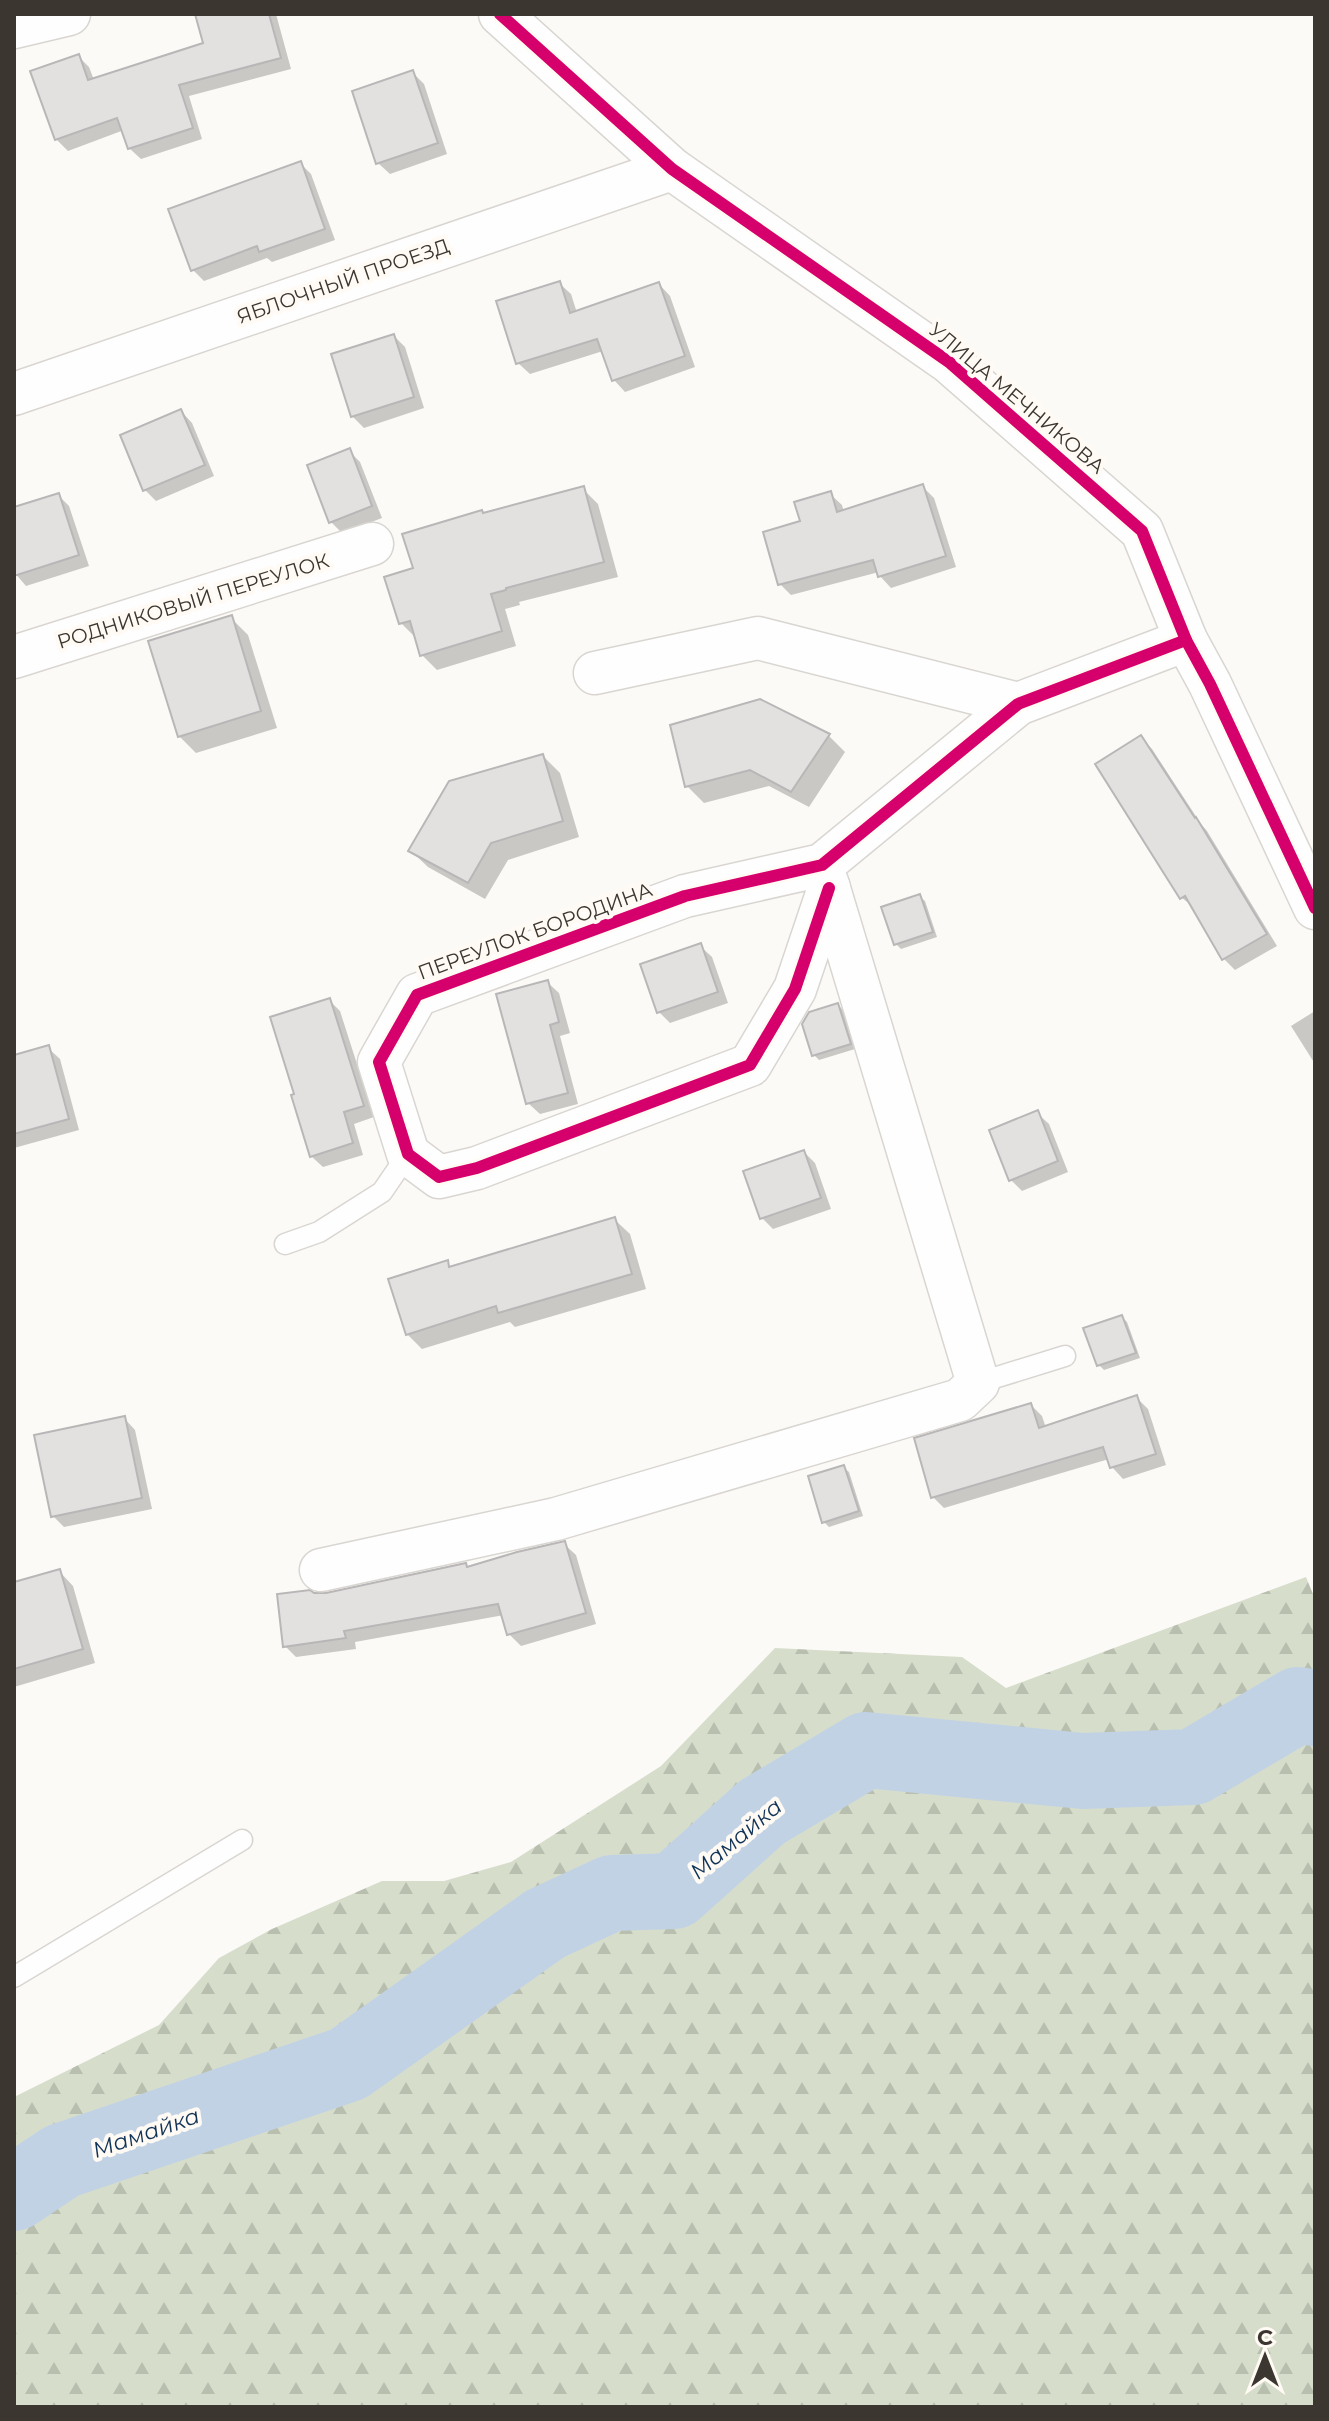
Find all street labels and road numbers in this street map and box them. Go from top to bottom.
street label: ЯБЛОЧНЫЙ ПРОЕЗД [234,233,452,329]
street label: УЛИЦА МЕЧНИКОВА [924,317,1110,479]
street label: РОДНИКОВЫЙ ПЕРЕУЛОК [54,548,332,654]
street label: ПЕРЕУЛОК БОРОДИНА [414,877,656,985]

